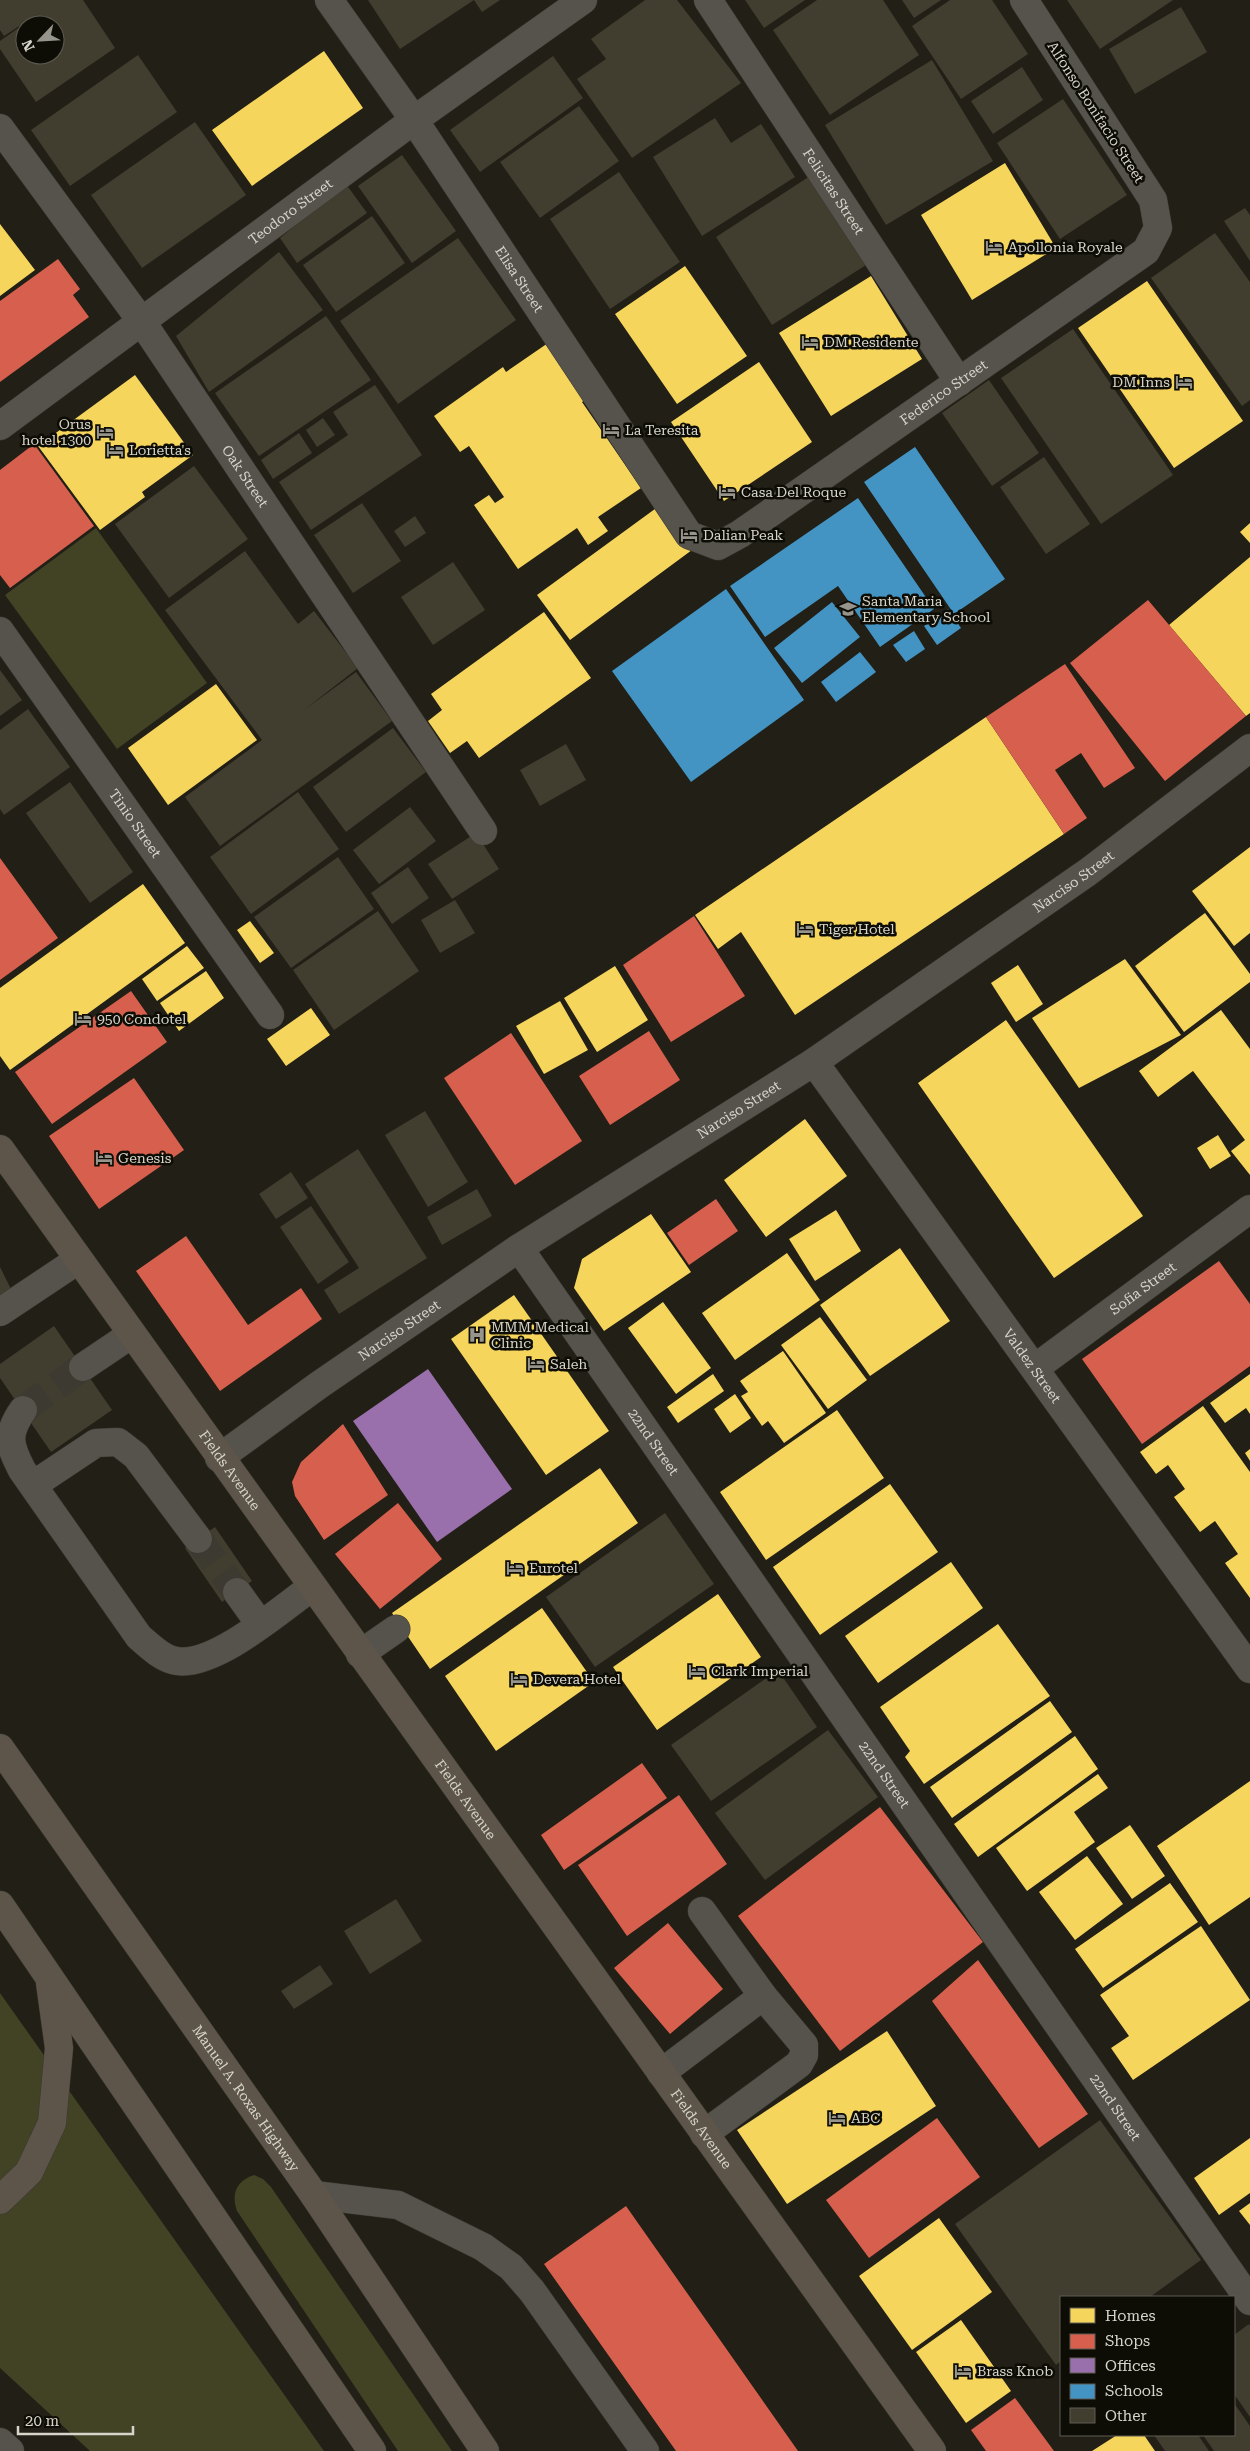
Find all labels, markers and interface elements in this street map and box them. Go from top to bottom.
north arrow [15,15,65,65]
text: N [19,37,38,54]
street label: Alfonso Bonifacio Street [1044,38,1148,186]
street label: Felicitas Street [800,145,868,237]
street label: Teodoro Street [245,175,335,248]
hotel icon: Apollonia Royale [984,237,1004,257]
place label: Apollonia Royale [1008,239,1123,255]
street label: Elisa Street [492,243,547,315]
hotel icon: DM Residente [800,332,820,352]
place label: DM Residente [824,334,919,350]
street label: Federico Street [897,356,990,428]
hotel icon: DM Inns [1174,372,1194,392]
place label: DM Inns [1112,374,1170,390]
place label: Orus hotel 1300 [22,416,91,448]
hotel icon: La Teresita [601,420,621,440]
hotel icon: Orus hotel 1300 [95,422,115,442]
place label: La Teresita [625,422,699,438]
hotel icon: Lorietta's [105,440,125,460]
place label: Lorietta's [129,442,191,458]
street label: Oak Street [219,442,272,510]
hotel icon: Casa Del Roque [717,482,737,502]
place label: Casa Del Roque [741,484,846,500]
hotel icon: Dalian Peak [679,525,699,545]
place label: Dalian Peak [703,527,783,543]
place label: Santa Maria Elementary School [862,593,991,625]
school or university icon: Santa Maria Elementary School [838,599,858,619]
street label: Tinio Street [106,786,165,860]
street label: Narciso Street [1030,847,1117,916]
hotel icon: Tiger Hotel [795,919,815,939]
place label: Tiger Hotel [819,921,895,937]
hotel icon: 950 Condotel [73,1009,93,1029]
place label: 950 Condotel [97,1011,187,1027]
street label: Narciso Street [694,1077,783,1142]
hotel icon: Genesis [94,1148,114,1168]
place label: Genesis [118,1150,172,1166]
street label: Sofia Street [1107,1259,1179,1318]
street label: Narciso Street [355,1296,443,1364]
place label: MMM Medical Clinic [491,1319,589,1351]
hospital icon: MMM Medical Clinic [467,1325,487,1345]
street label: Valdez Street [1000,1325,1064,1406]
hotel icon: Saleh [526,1354,546,1374]
place label: Saleh [550,1356,587,1372]
street label: 22nd Street [625,1405,682,1478]
street label: Fields Avenue [196,1427,264,1513]
hotel icon: Eurotel [505,1558,525,1578]
place label: Eurotel [529,1560,578,1576]
hotel icon: Clark Imperial [687,1661,707,1681]
place label: Clark Imperial [711,1663,809,1679]
hotel icon: Devera Hotel [509,1669,529,1689]
place label: Devera Hotel [533,1671,621,1687]
street label: 22nd Street [856,1738,913,1811]
street label: Fields Avenue [432,1757,500,1843]
street label: Manuel A. Roxas Highway [189,2022,303,2175]
street label: 22nd Street [1087,2071,1144,2144]
street label: Fields Avenue [667,2086,735,2172]
hotel icon: ABC [827,2108,847,2128]
place label: ABC [851,2110,880,2126]
legend [1060,2296,1235,2436]
text: Homes [1105,2307,1156,2325]
text: Shops [1105,2332,1150,2350]
text: Offices [1105,2357,1156,2375]
hotel icon: Brass Knob [953,2361,973,2381]
place label: Brass Knob [977,2363,1053,2379]
text: Schools [1105,2382,1163,2400]
scale bar [18,2404,132,2436]
text: Other [1105,2407,1147,2425]
text: 20 m [25,2412,60,2430]

